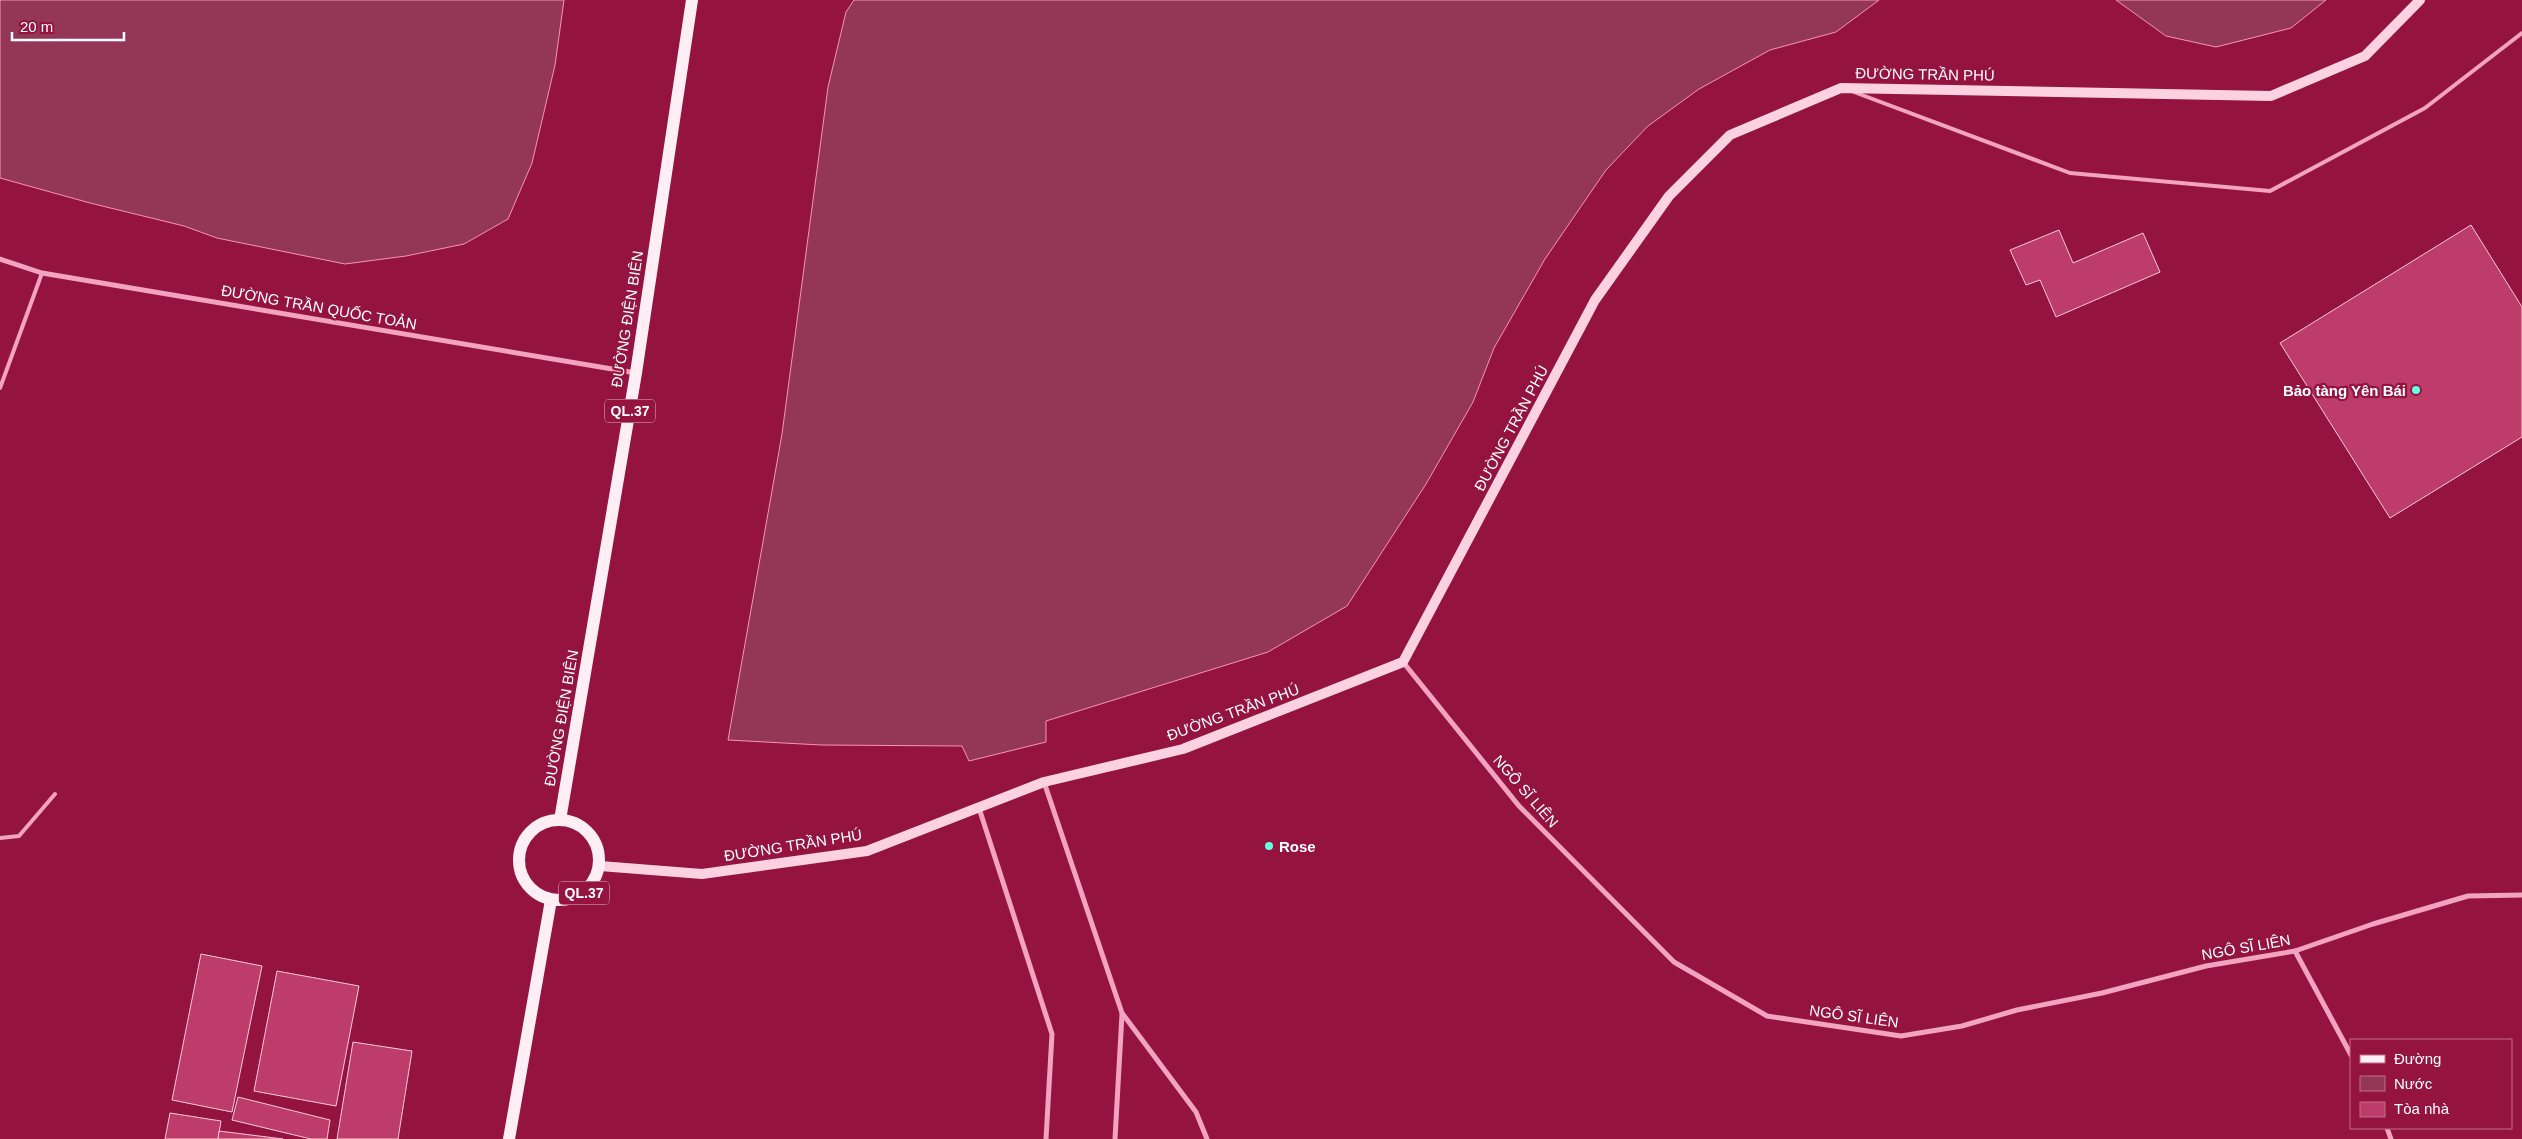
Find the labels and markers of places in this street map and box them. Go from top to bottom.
place label: Bảo tàng Yên Bái [2283,382,2406,399]
marker: Bảo tàng Yên Bái [2410,384,2422,396]
place label: Rose [1279,838,1316,855]
marker: Rose [1263,840,1275,852]

